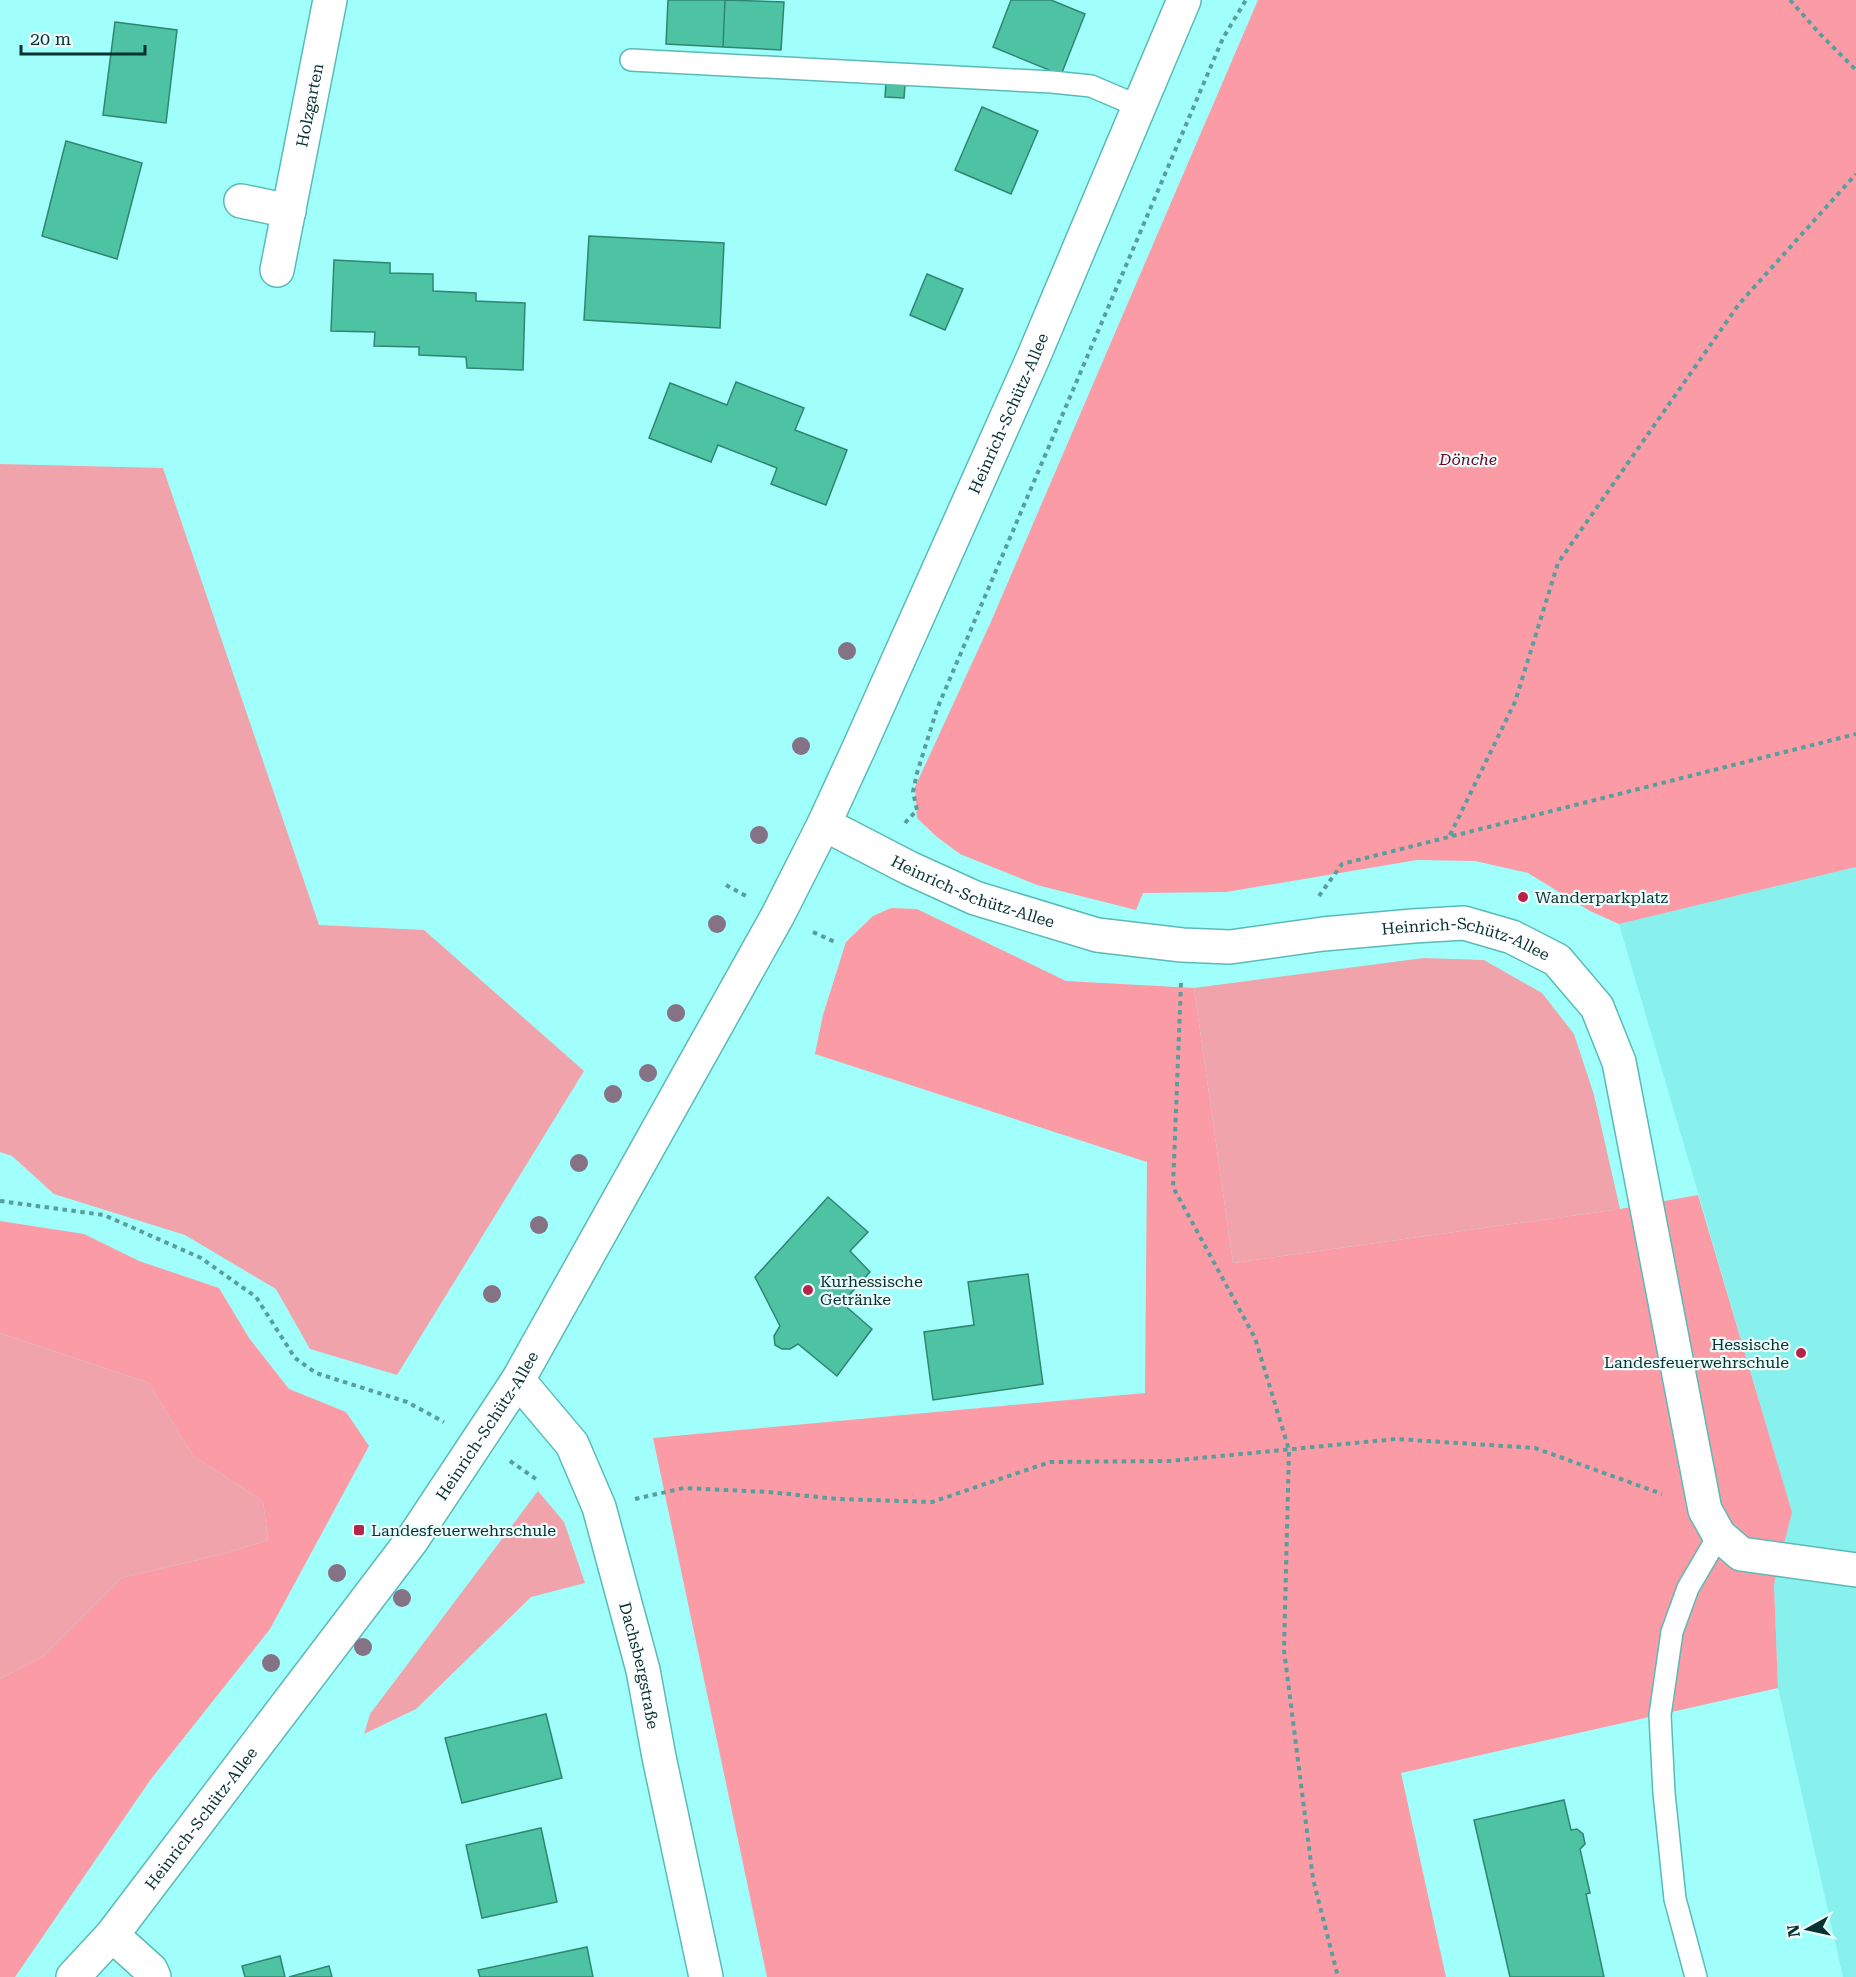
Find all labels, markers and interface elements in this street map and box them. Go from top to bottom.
scale bar [21,18,146,56]
text: 20 m [30,28,71,49]
street label: Holzgarten [292,62,327,149]
street label: Heinrich-Schütz-Allee [964,330,1052,497]
park label: Dönche [1438,450,1497,469]
street label: Heinrich-Schütz-Allee [888,851,1057,931]
place label: Wanderparkplatz [1535,888,1669,907]
marker: Wanderparkplatz [1516,890,1530,904]
street label: Heinrich-Schütz-Allee [1381,913,1553,964]
place label: Kurhessische Getränke [820,1272,923,1309]
marker: Kurhessische Getränke [801,1283,815,1297]
place label: Hessische Landesfeuerwehrschule [1604,1335,1789,1372]
marker: Hessische Landesfeuerwehrschule [1794,1346,1808,1360]
street label: Heinrich-Schütz-Allee [432,1348,542,1504]
place label: Landesfeuerwehrschule [371,1521,556,1540]
marker: Landesfeuerwehrschule [352,1523,366,1537]
street label: Dachsbergstraße [616,1600,663,1731]
street label: Heinrich-Schütz-Allee [141,1743,261,1893]
north arrow [1778,1899,1838,1959]
text: N [1783,1924,1804,1938]

